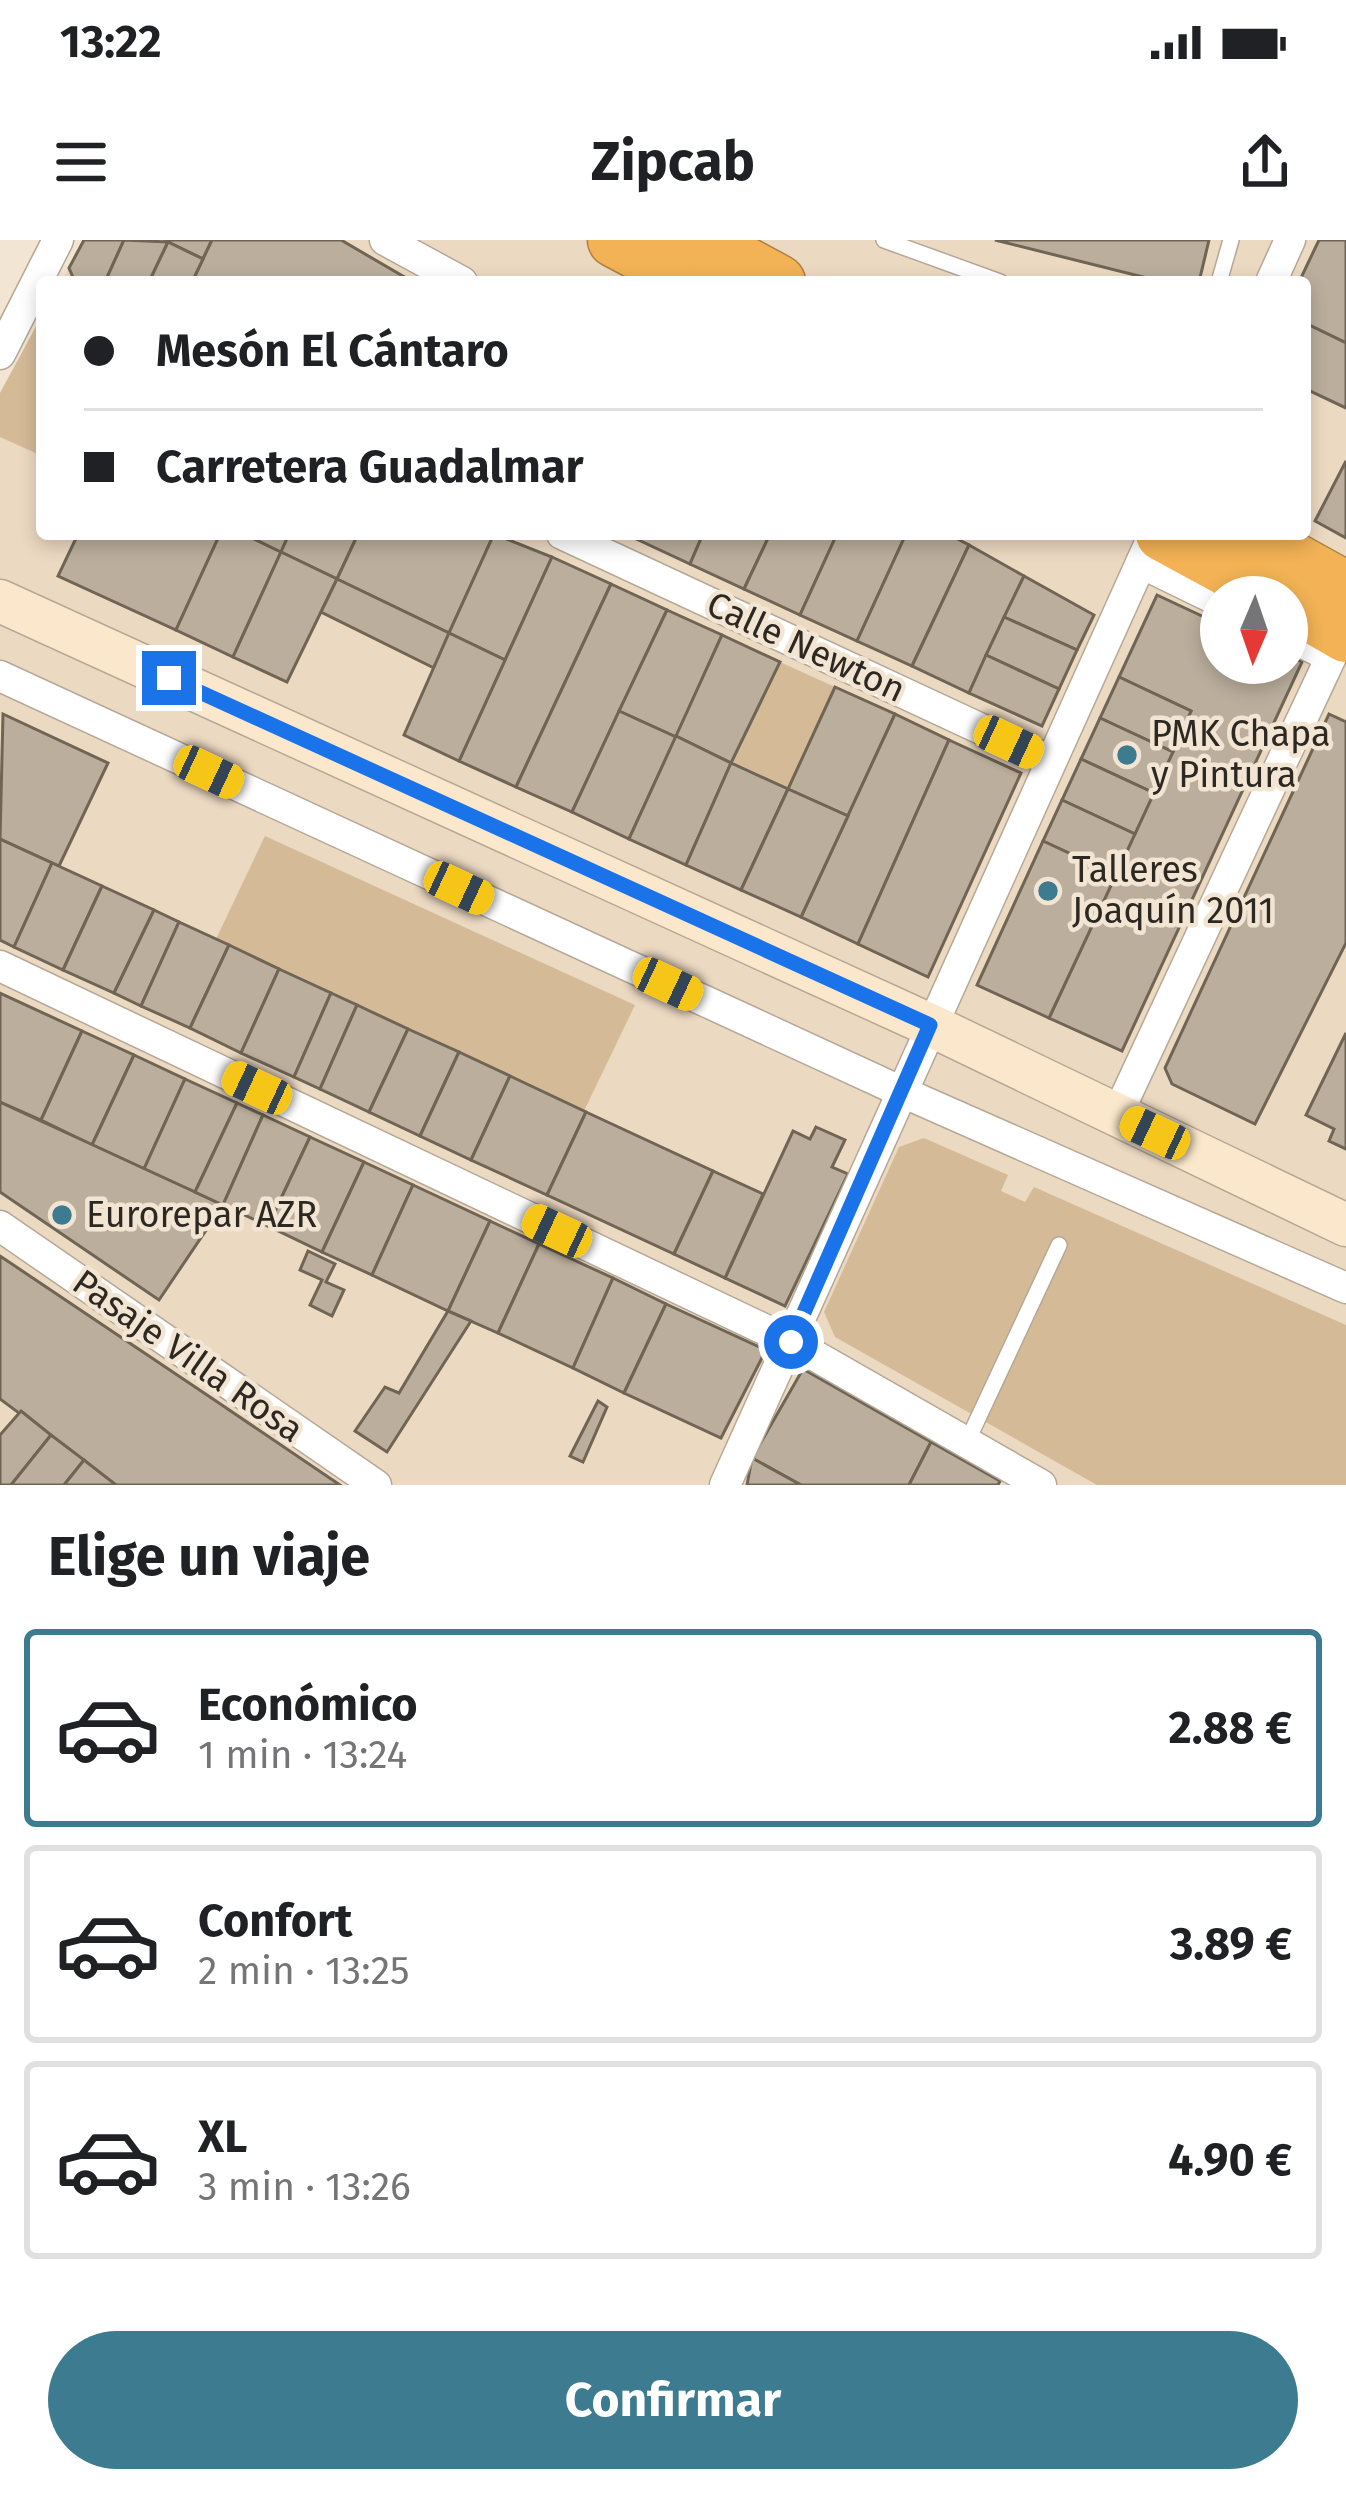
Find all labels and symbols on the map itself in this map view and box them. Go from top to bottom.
north arrow [1200,576,1308,684]
street label: Calle Newton [700,582,912,712]
route end [142,651,196,705]
car [969,710,1049,774]
place label: PMK Chapa y Pintura [1151,712,1331,797]
car [169,740,249,804]
marker: PMK Chapa y Pintura [1114,742,1140,768]
place label: Talleres Joaquín 2011 [1072,848,1274,933]
car [419,856,499,920]
marker: Talleres Joaquín 2011 [1035,878,1061,904]
car [628,952,708,1016]
car [217,1056,297,1120]
car [1115,1101,1195,1165]
place label: Eurorepar AZR [86,1193,317,1237]
car [517,1199,597,1263]
marker: Eurorepar AZR [49,1202,75,1228]
street label: Pasaje Villa Rosa [64,1260,312,1452]
route start [764,1315,818,1369]

